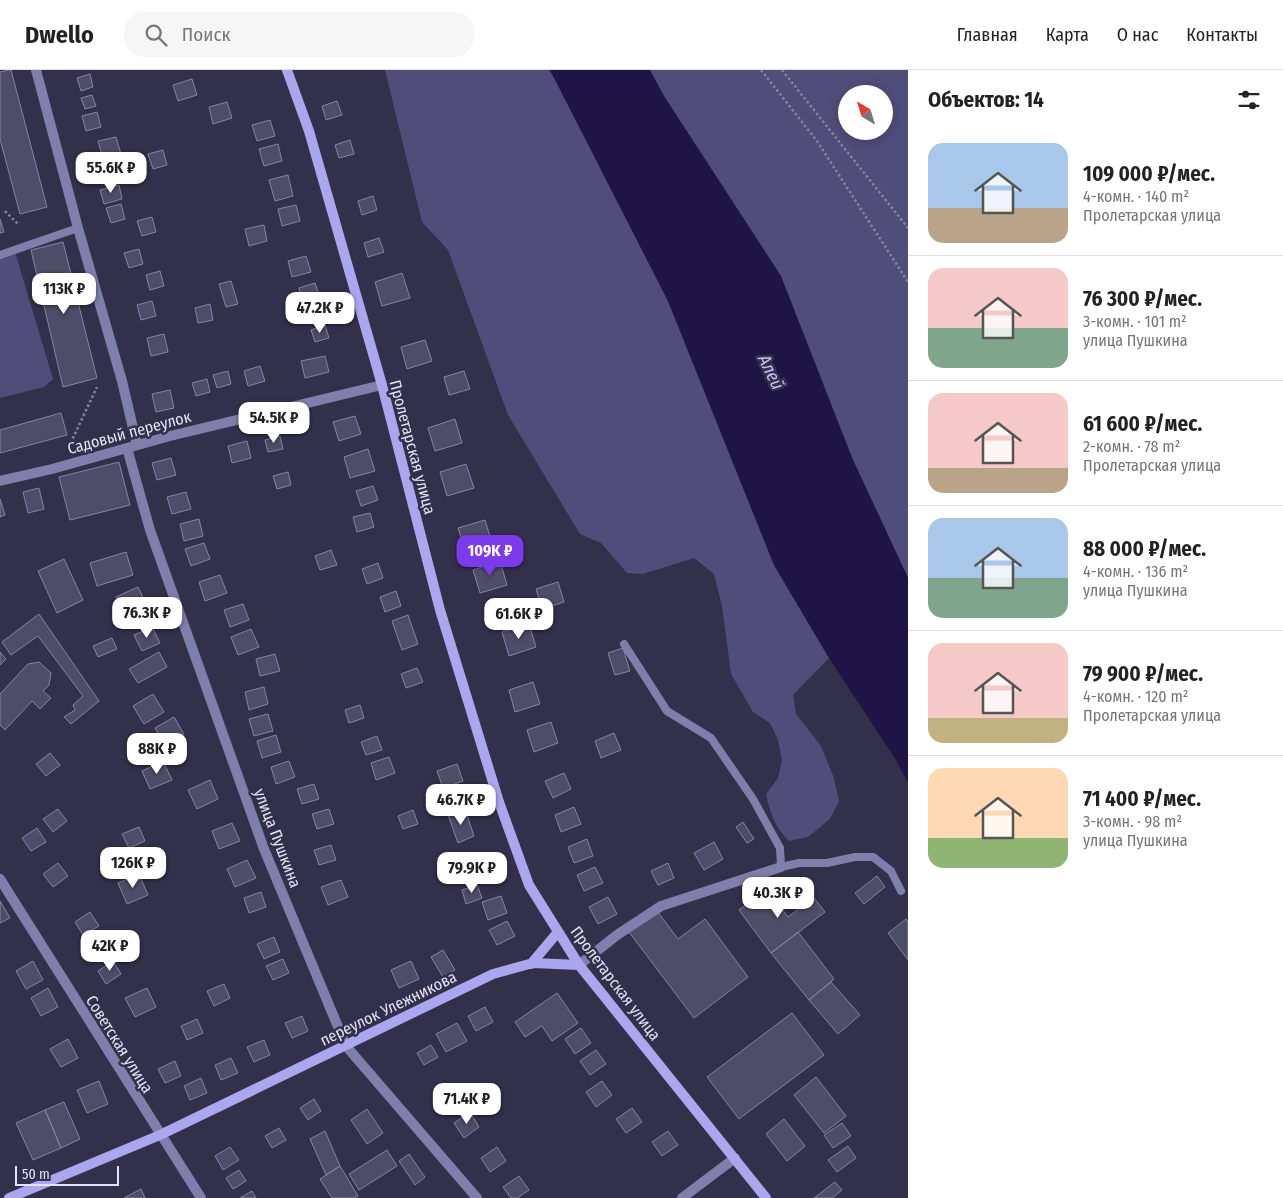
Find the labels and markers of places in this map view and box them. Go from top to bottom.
pin: 55.6K ₽ [65,152,157,194]
pin: 113K ₽ [23,272,105,315]
pin: 47.2K ₽ [274,292,366,334]
pin: 54.5K ₽ [228,402,320,444]
pin: 109K ₽ [449,534,531,577]
pin: 76.3K ₽ [101,596,193,639]
pin: 61.6K ₽ [473,598,565,640]
pin: 88K ₽ [122,732,192,775]
pin: 46.7K ₽ [415,784,507,826]
pin: 126K ₽ [92,846,174,889]
pin: 79.9K ₽ [426,852,518,894]
pin: 40.3K ₽ [732,876,824,919]
pin: 42K ₽ [75,930,145,972]
pin: 71.4K ₽ [421,1082,513,1125]

